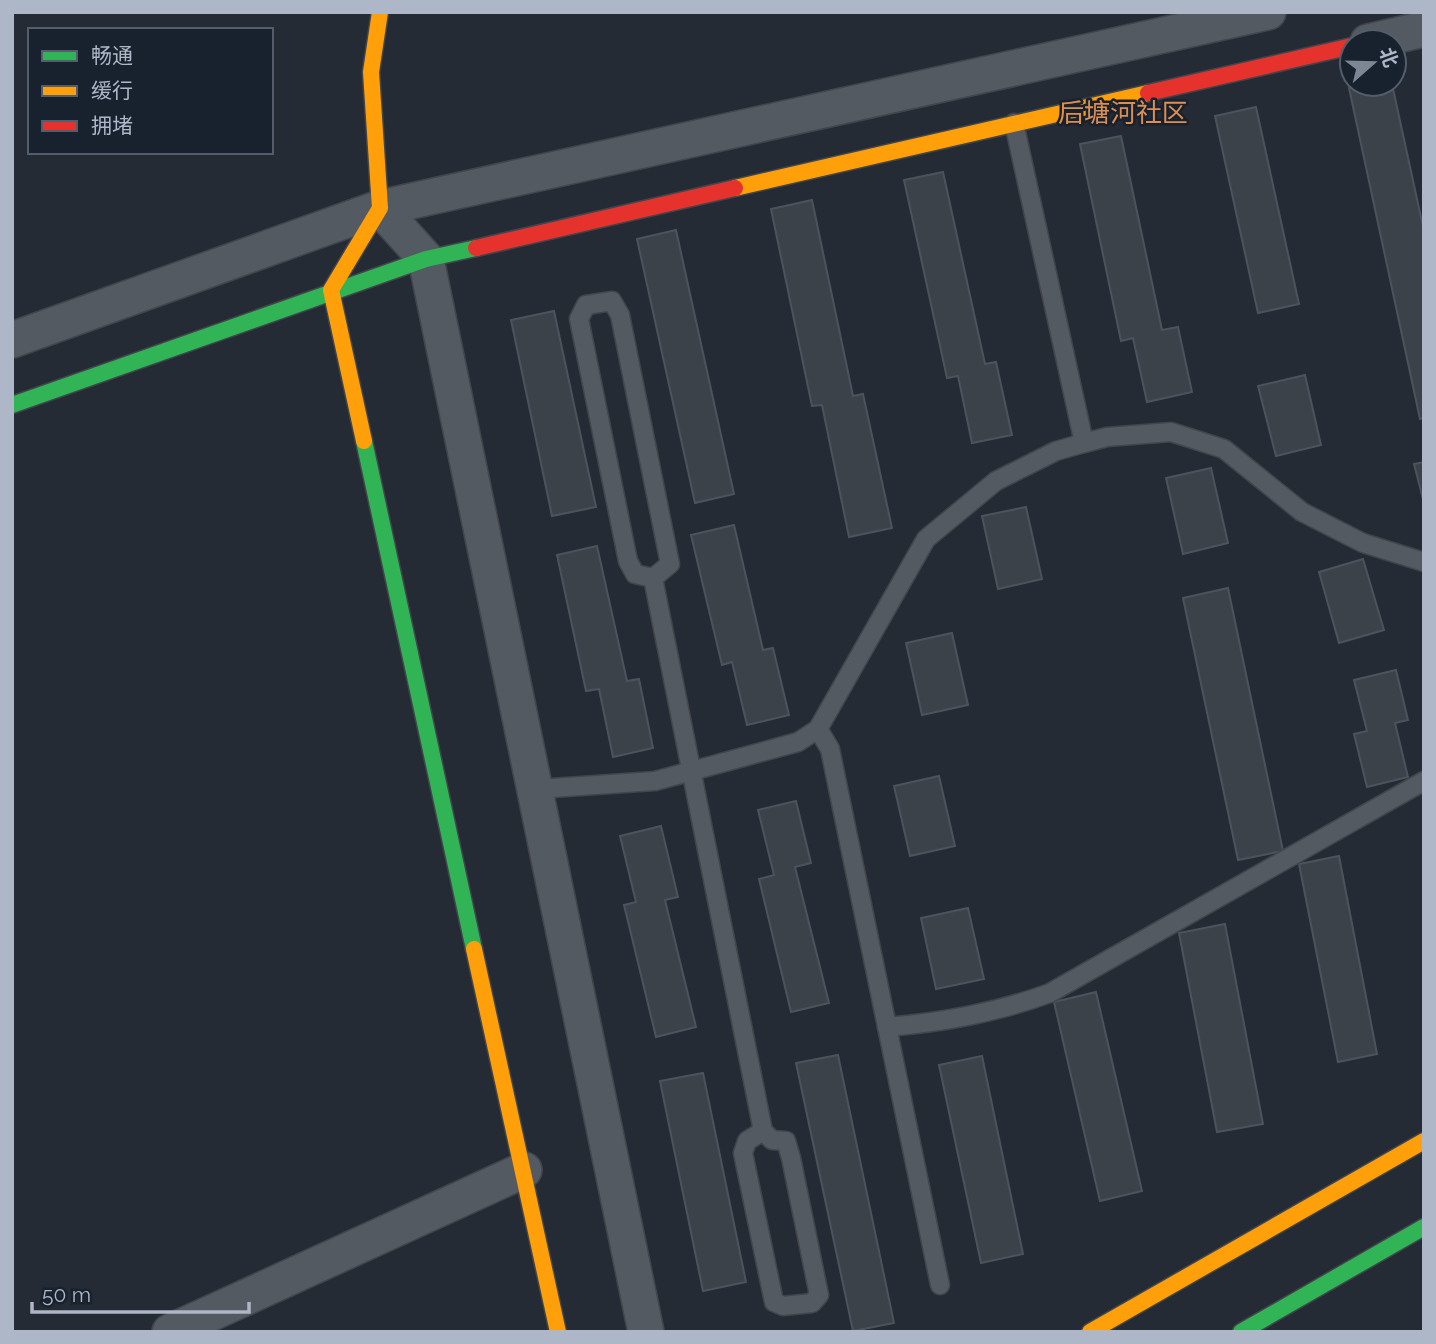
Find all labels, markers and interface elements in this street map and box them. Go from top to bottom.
legend [28,28,273,154]
north arrow [1338,28,1408,98]
text: 畅通 [91,43,133,68]
text: 北 [1375,44,1403,70]
text: 缓行 [91,78,133,103]
district label: 后塘河社区 [1058,98,1188,128]
text: 拥堵 [91,113,133,138]
scale bar [32,1270,248,1314]
text: 50 m [42,1282,91,1307]

